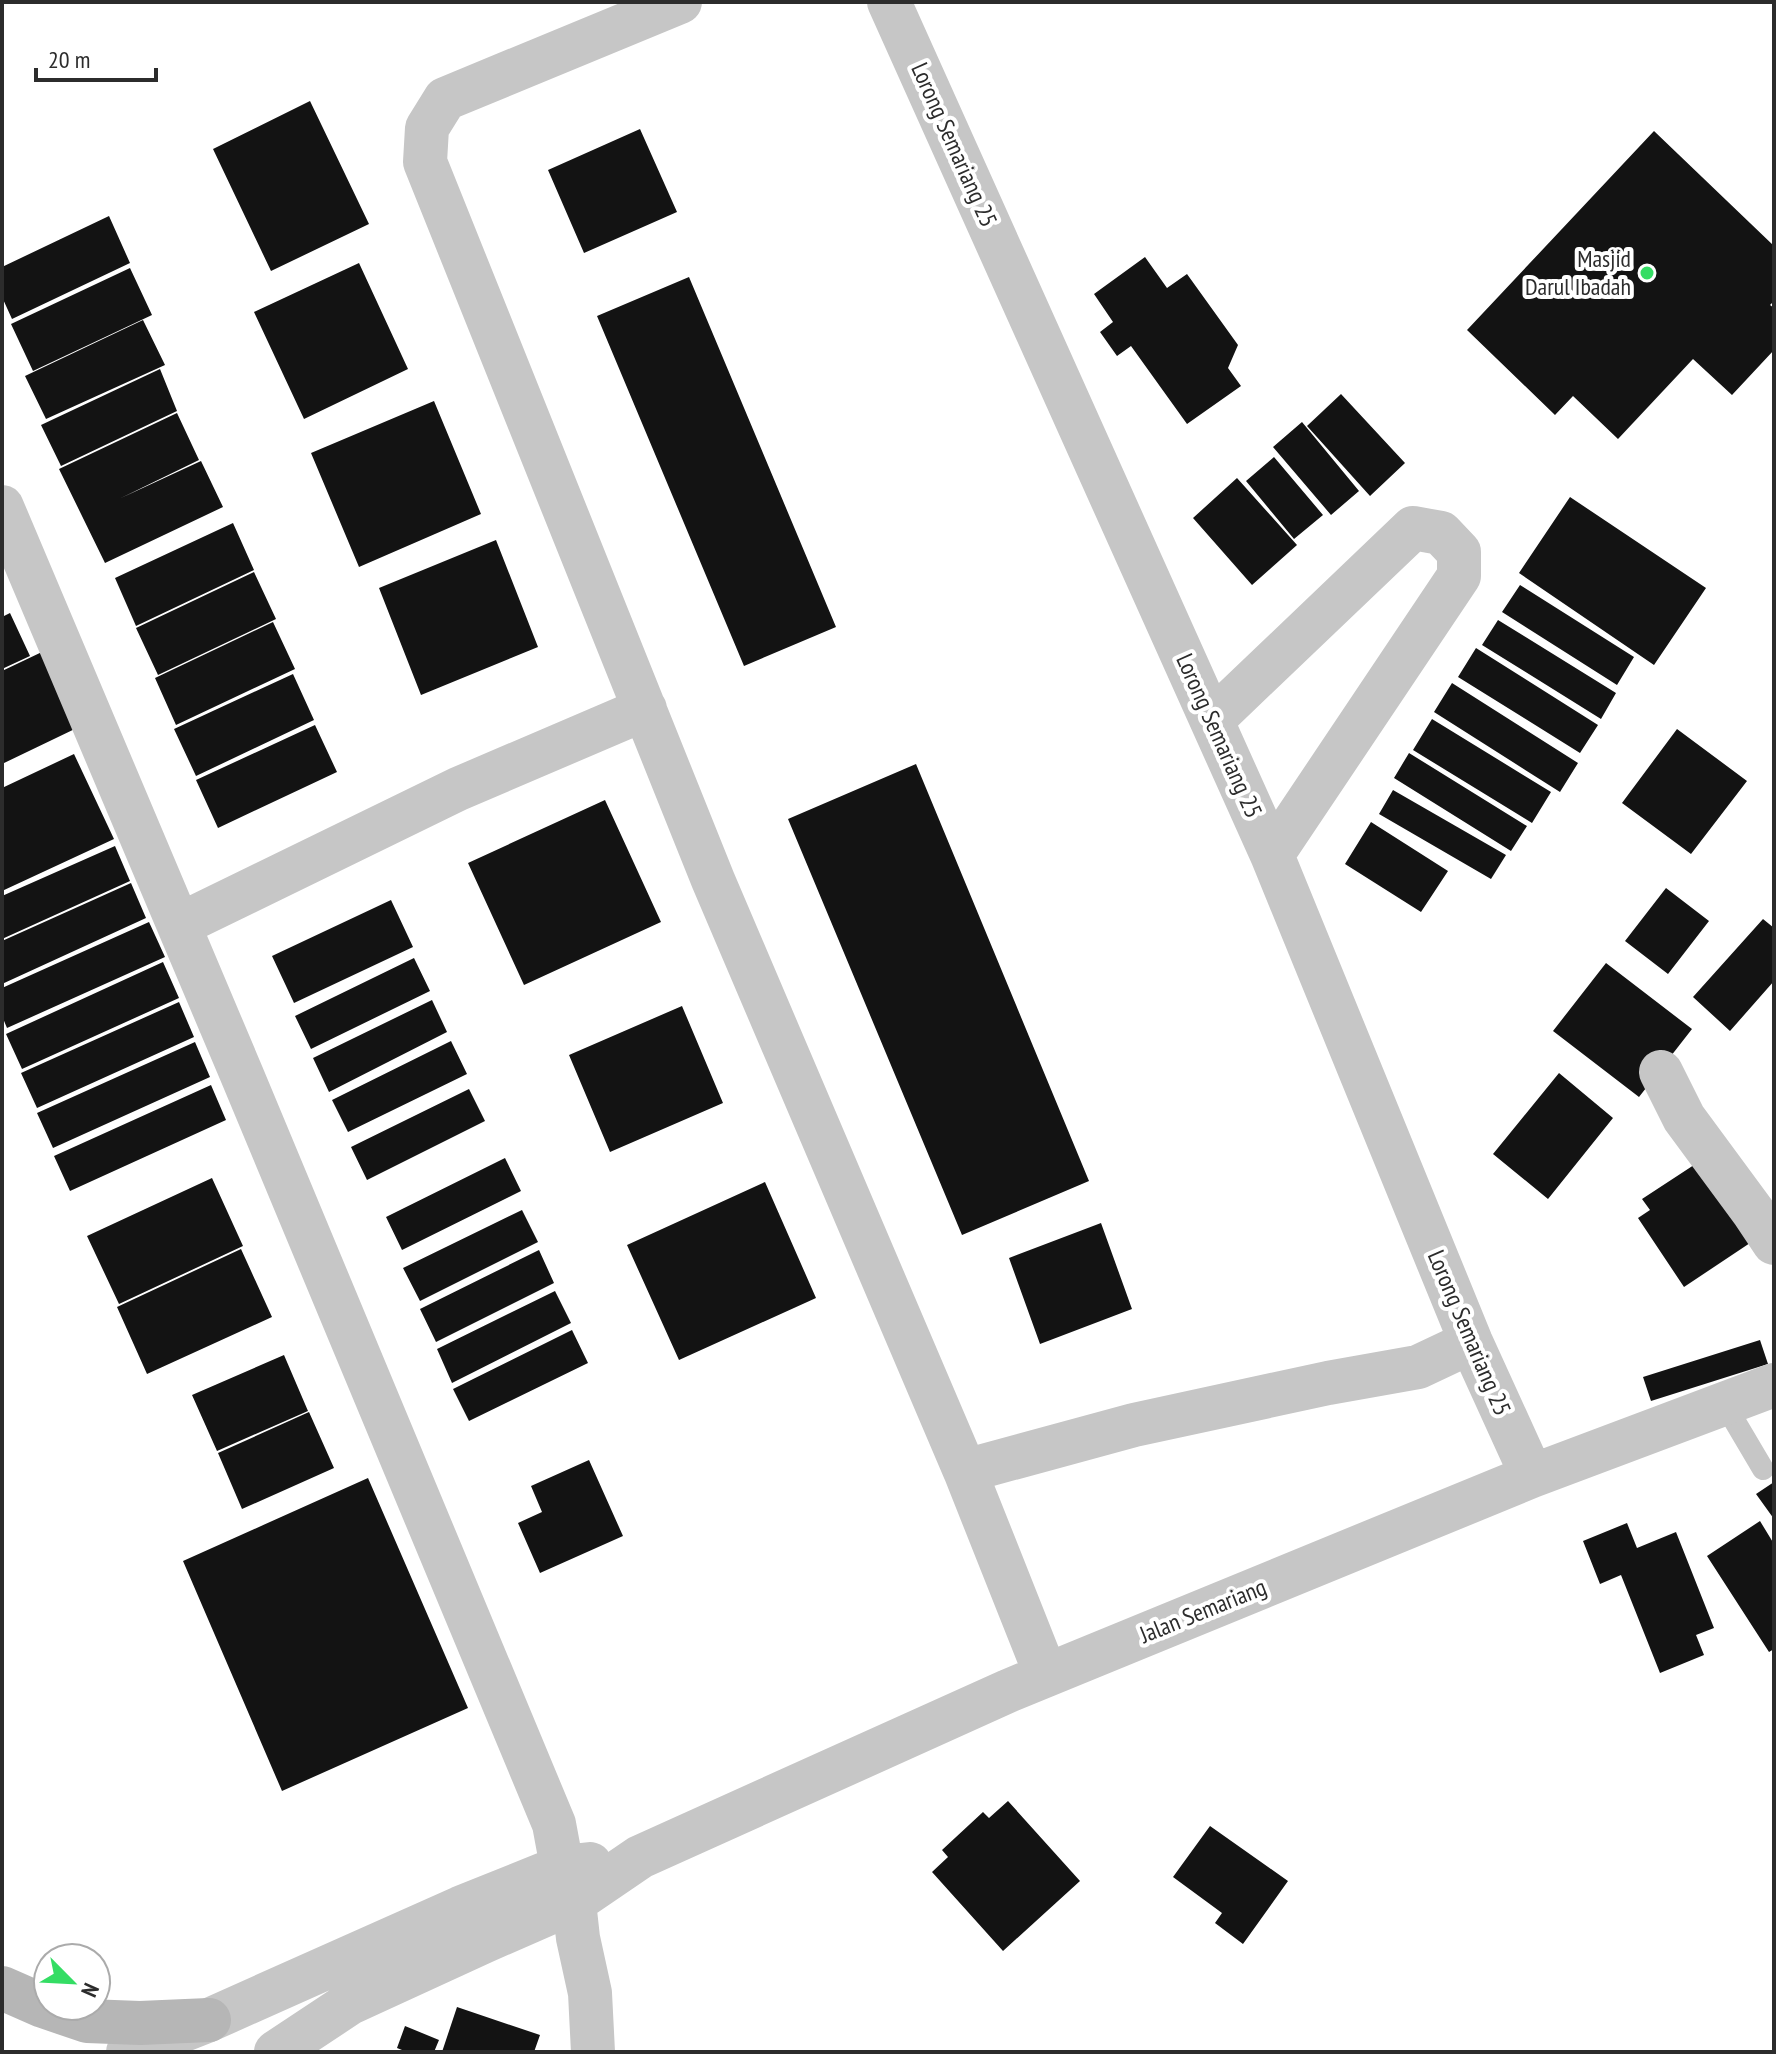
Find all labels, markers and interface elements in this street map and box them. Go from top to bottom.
scale bar [36,32,156,82]
text: 20 m [48,44,90,75]
street label: Lorong Semariang 25 [904,58,1005,232]
place label: Masjid Darul Ibadah [1525,243,1631,302]
marker: Masjid Darul Ibadah [1638,264,1656,282]
street label: Lorong Semariang 25 [1169,649,1270,823]
street label: Lorong Semariang 25 [1421,1245,1518,1420]
street label: Jalan Semariang [1134,1571,1271,1650]
north arrow [32,1942,112,2022]
text: N [75,1979,105,2001]

